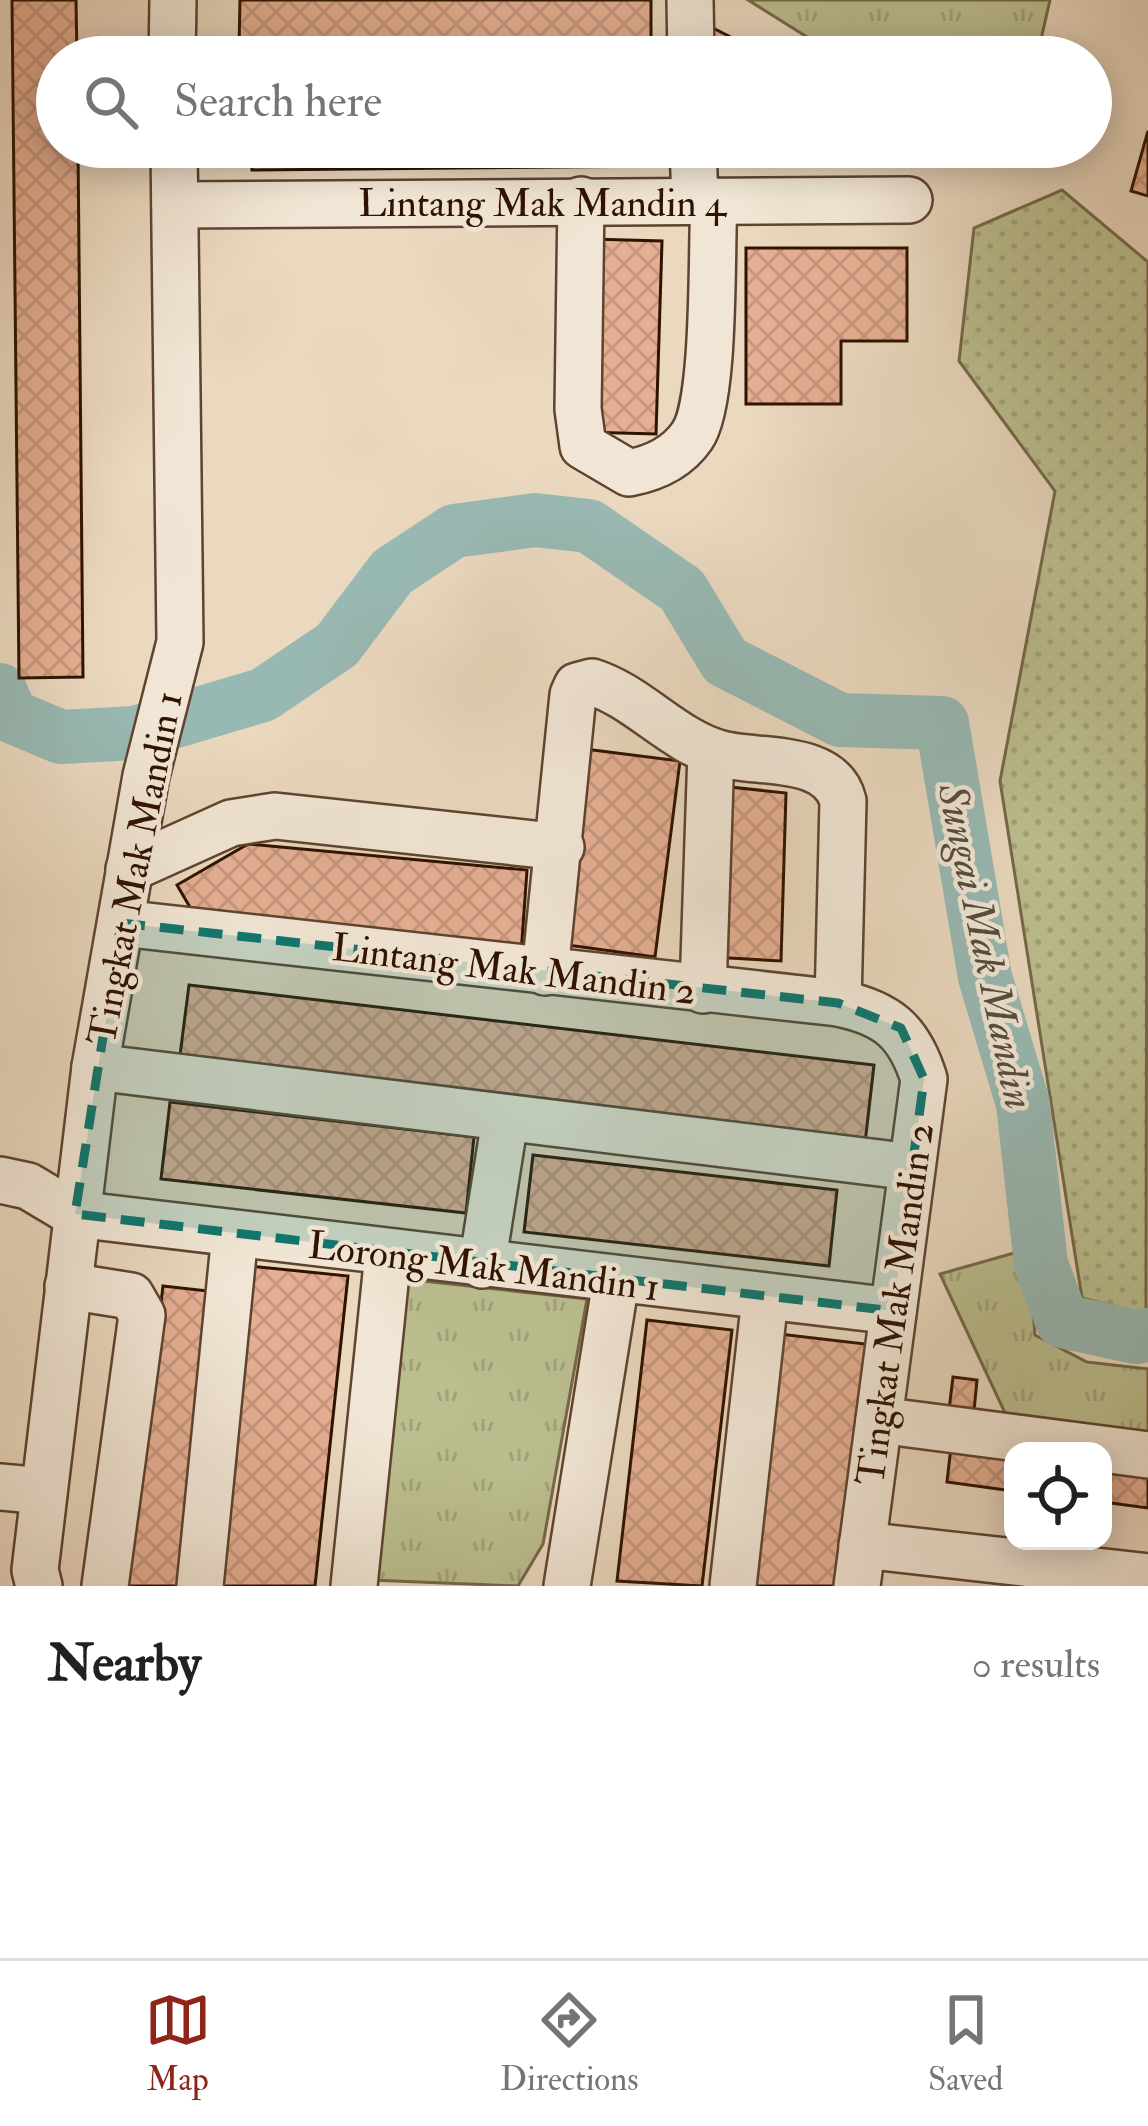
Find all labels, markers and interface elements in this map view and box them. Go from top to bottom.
search box [36,36,1112,168]
icon: search [78,69,144,135]
text: Search here [174,74,382,130]
street label: Lintang Mak Mandin 4 [358,179,728,228]
street label: Tingkat Mak Mandin 1 [77,687,194,1049]
water label: Sungai Mak Mandin [925,778,1045,1114]
street label: Lintang Mak Mandin 2 [329,923,699,1016]
street label: Tingkat Mak Mandin 2 [846,1120,945,1488]
street label: Lorong Mak Mandin 1 [305,1221,662,1312]
map controls [1004,1442,1112,1550]
button: locate [1004,1442,1112,1550]
text: Nearby [48,1632,201,1696]
text: 0 results [972,1640,1100,1689]
tab: Map [145,1987,211,2100]
tab: Directions [500,1987,639,2100]
tab: Saved [928,1987,1003,2100]

